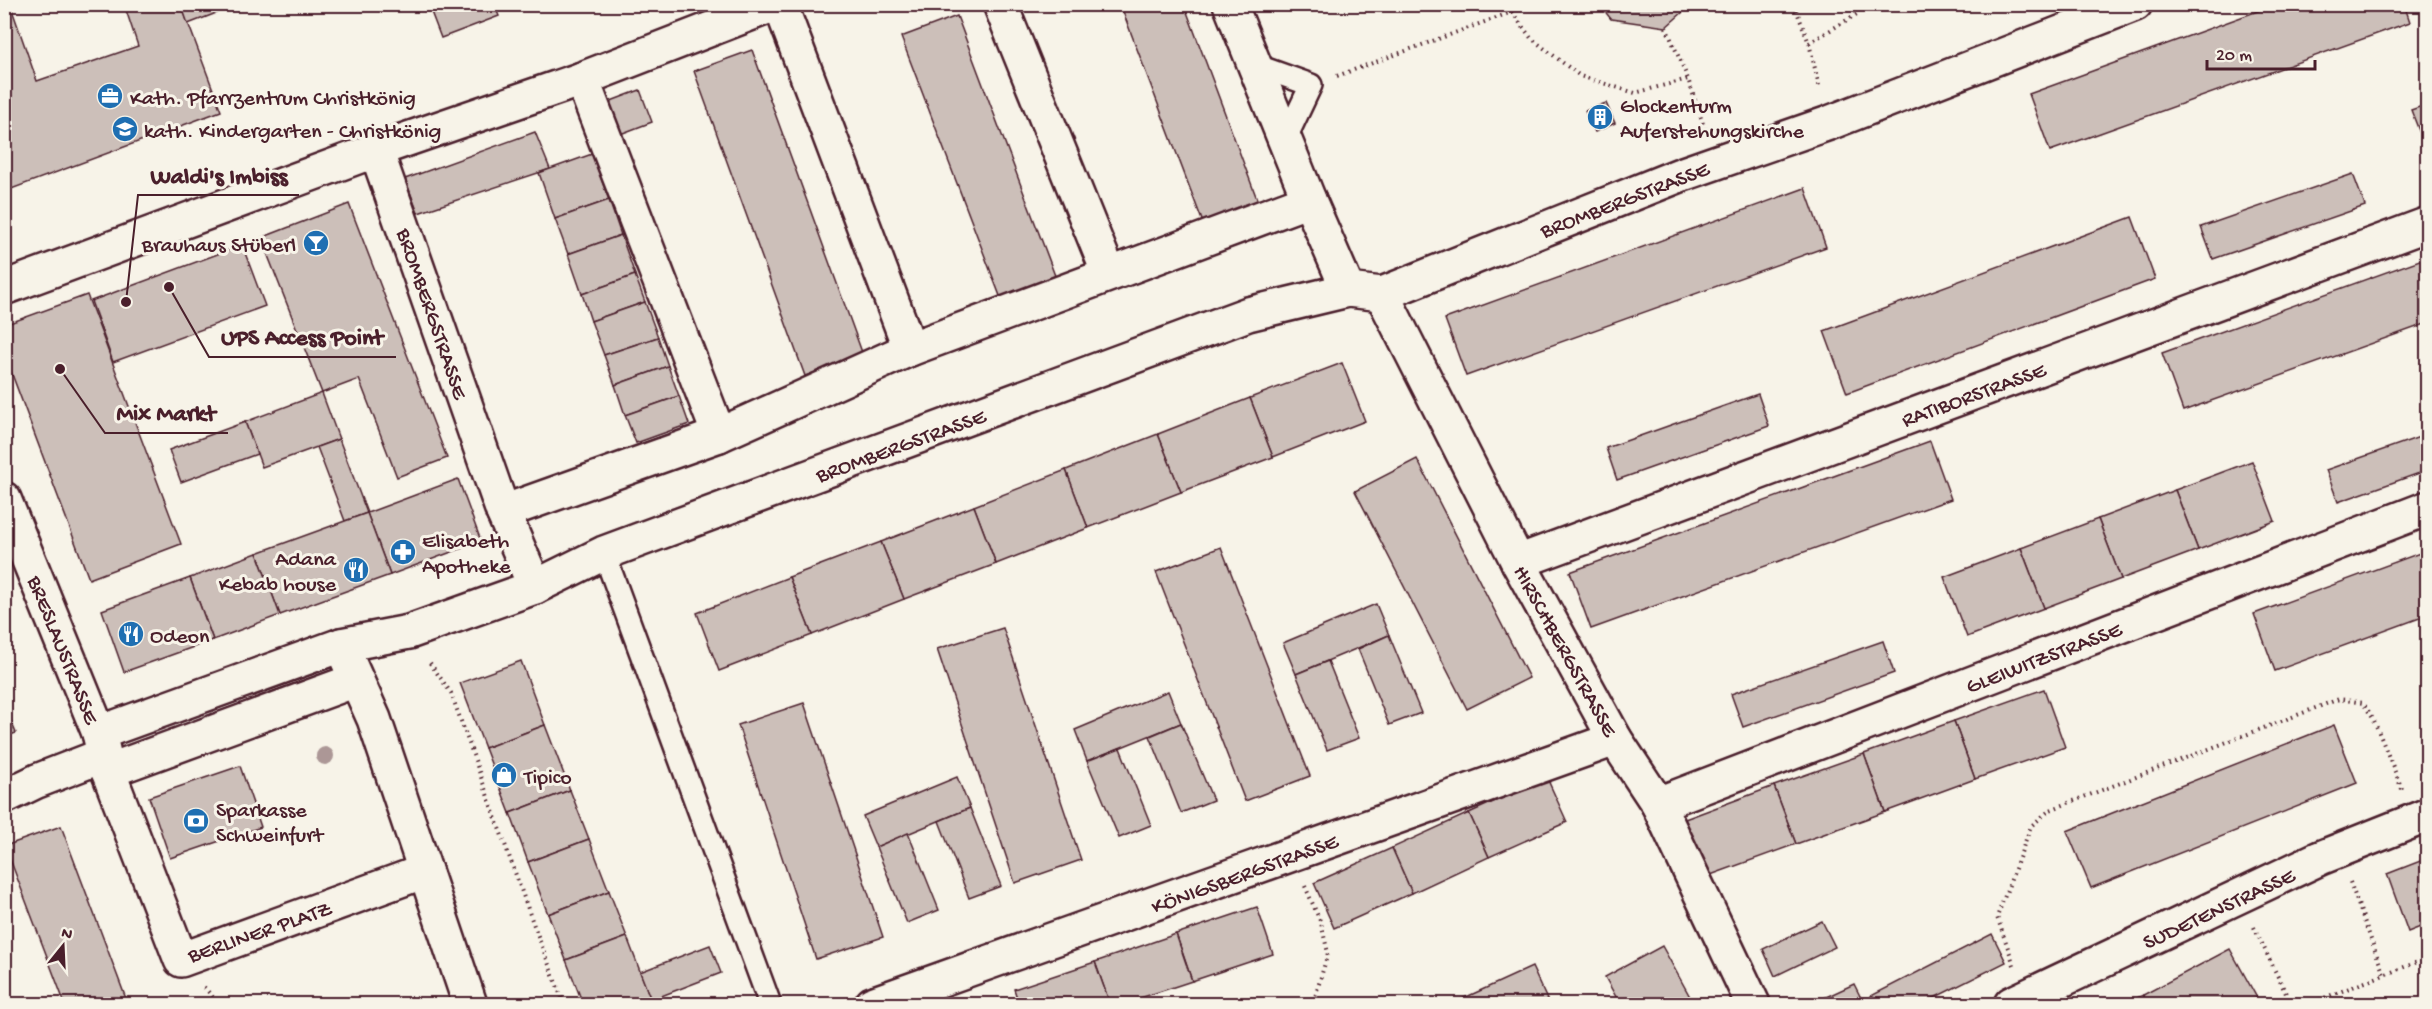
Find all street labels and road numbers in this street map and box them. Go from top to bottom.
street label: BROMBERGSTRASSE [1536,157,1715,246]
street label: BROMBERGSTRASSE [388,225,472,404]
street label: RATIBORSTRASSE [1899,358,2051,435]
street label: BROMBERGSTRASSE [812,405,991,491]
street label: HIRSCHBERGSTRASSE [1506,562,1622,743]
street label: BRESLAUSTRASSE [19,572,103,730]
street label: GLEIWITZSTRASSE [1963,618,2127,701]
street label: KÖNIGSBERGSTRASSE [1148,829,1343,922]
street label: SUDETENSTRASSE [2140,863,2301,957]
street label: BERLINER PLATZ [184,897,336,971]

